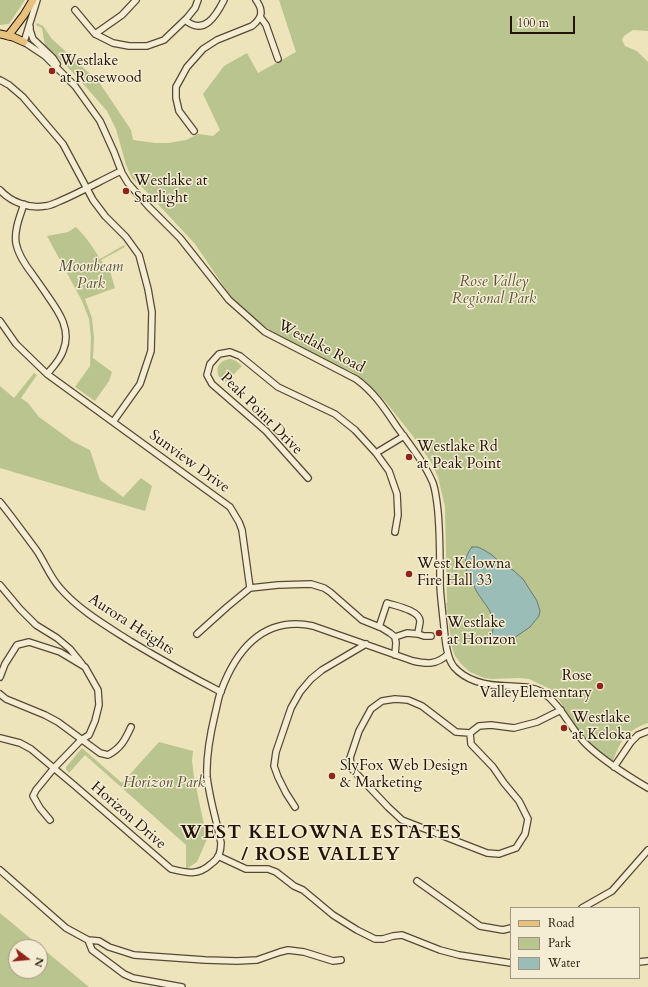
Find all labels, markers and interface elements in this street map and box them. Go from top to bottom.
scale bar [512,8,577,34]
text: 100 m [517,15,549,31]
place label: Westlake at Rosewood [60,53,142,88]
marker: Westlake at Rosewood [47,66,57,76]
place label: Westlake at Starlight [134,173,208,208]
marker: Westlake at Starlight [121,186,131,196]
park label: Moonbeam Park [59,259,123,294]
park label: Rose Valley Regional Park [452,274,536,309]
street label: Westlake Road [275,317,367,377]
street label: Peak Point Drive [216,369,306,459]
street label: Sunview Drive [145,427,233,497]
place label: Westlake Rd at Peak Point [417,439,501,474]
marker: Westlake Rd at Peak Point [404,452,414,462]
place label: West Kelowna Fire Hall 33 [417,556,511,591]
marker: West Kelowna Fire Hall 33 [404,569,414,579]
street label: Aurora Heights [85,591,177,659]
place label: Westlake at Horizon [447,615,516,650]
marker: Westlake at Horizon [434,628,444,638]
place label: Rose ValleyElementary [480,668,592,703]
marker: Rose ValleyElementary [595,681,605,691]
place label: Westlake at Keloka [572,710,632,745]
marker: Westlake at Keloka [559,723,569,733]
place label: SlyFox Web Design & Marketing [340,758,468,793]
marker: SlyFox Web Design & Marketing [327,771,337,781]
park label: Horizon Park [123,775,205,793]
street label: Horizon Drive [87,778,169,854]
district label: WEST KELOWNA ESTATES / ROSE VALLEY [180,823,462,867]
legend [510,907,640,979]
text: Road [548,915,574,931]
text: Park [548,935,571,951]
north arrow [8,939,48,979]
text: Water [548,955,580,971]
text: N [31,956,48,969]

